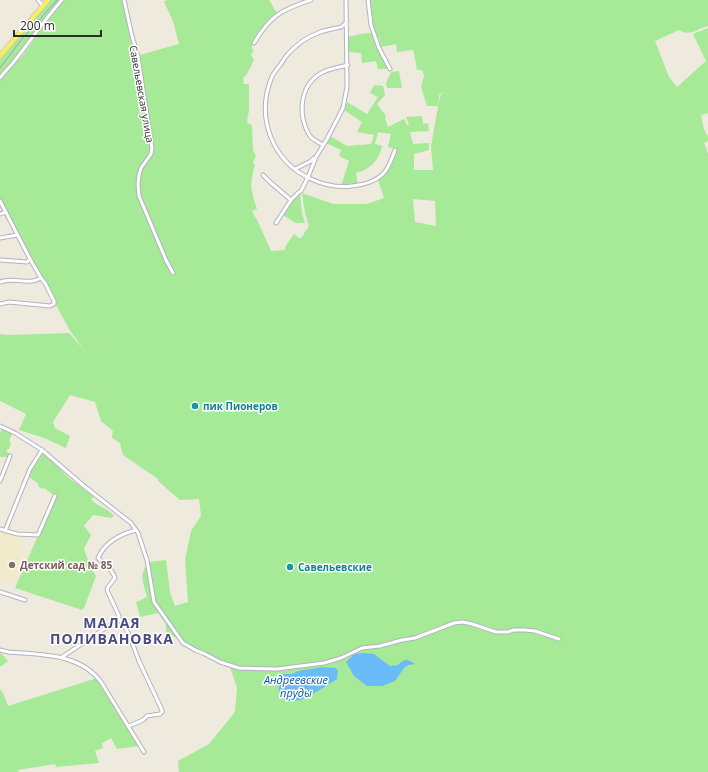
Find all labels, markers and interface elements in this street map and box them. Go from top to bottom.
scale bar [14,12,101,38]
text: 200 m [20,17,55,34]
street label: Савельевская улица [127,44,157,144]
place label: пик Пионеров [203,399,278,413]
marker: пик Пионеров [190,401,200,411]
place label: Детский сад № 85 [20,558,112,572]
marker: Детский сад № 85 [7,560,17,570]
place label: Савельевские [298,560,372,574]
marker: Савельевские [285,562,295,572]
district label: МАЛАЯ ПОЛИВАНОВКА [50,613,174,648]
water label: Андреевские пруды [263,672,329,700]

